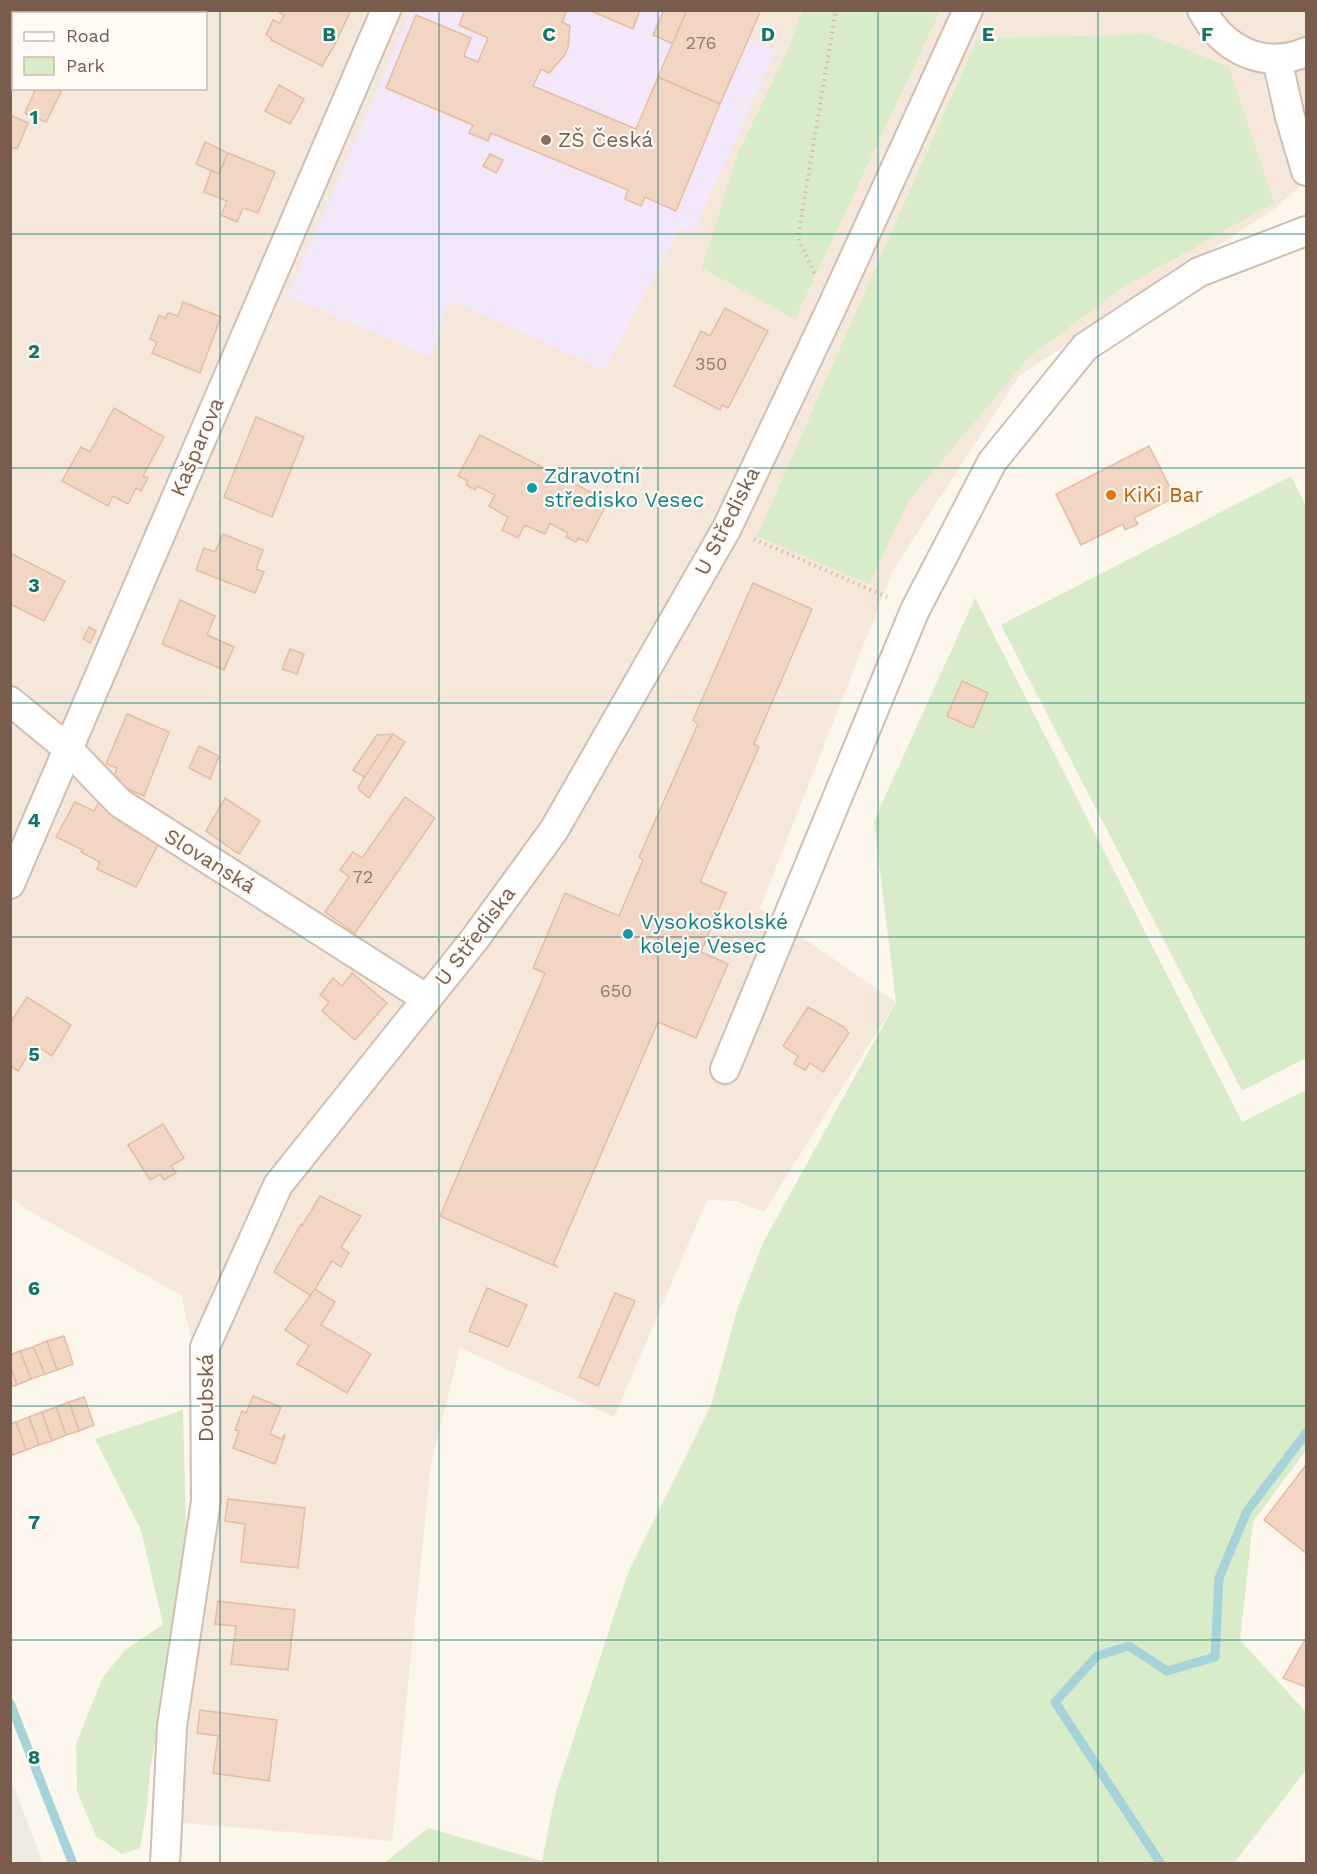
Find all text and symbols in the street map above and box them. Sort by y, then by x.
legend [12,12,207,90]
text: B [322,22,336,46]
text: C [542,22,556,46]
text: D [761,22,775,46]
text: E [982,22,994,46]
text: F [1201,22,1213,46]
text: Road [66,25,110,46]
house number: 276 [686,32,716,53]
text: Park [66,55,105,76]
text: 1 [30,105,38,129]
place label: ZŠ Česká [558,127,653,152]
marker: ZŠ Česká [539,133,553,147]
text: 2 [28,339,40,363]
house number: 350 [695,353,727,374]
street label: Kašparova [165,394,229,500]
street label: U Střediska [689,462,765,579]
place label: Zdravotní středisko Vesec [544,463,704,512]
marker: Zdravotní středisko Vesec [525,481,539,495]
place label: KiKi Bar [1123,482,1203,507]
marker: KiKi Bar [1104,488,1118,502]
text: 3 [28,573,40,597]
text: 4 [28,808,41,832]
street label: Slovanská [160,823,261,898]
house number: 72 [353,866,373,887]
street label: U Střediska [429,881,520,990]
place label: Vysokoškolské koleje Vesec [640,909,788,958]
marker: Vysokoškolské koleje Vesec [621,927,635,941]
house number: 650 [600,980,632,1001]
text: 5 [28,1042,40,1066]
text: 6 [28,1276,40,1300]
street label: Doubská [193,1354,218,1442]
text: 7 [28,1510,40,1534]
text: 8 [28,1745,40,1769]

